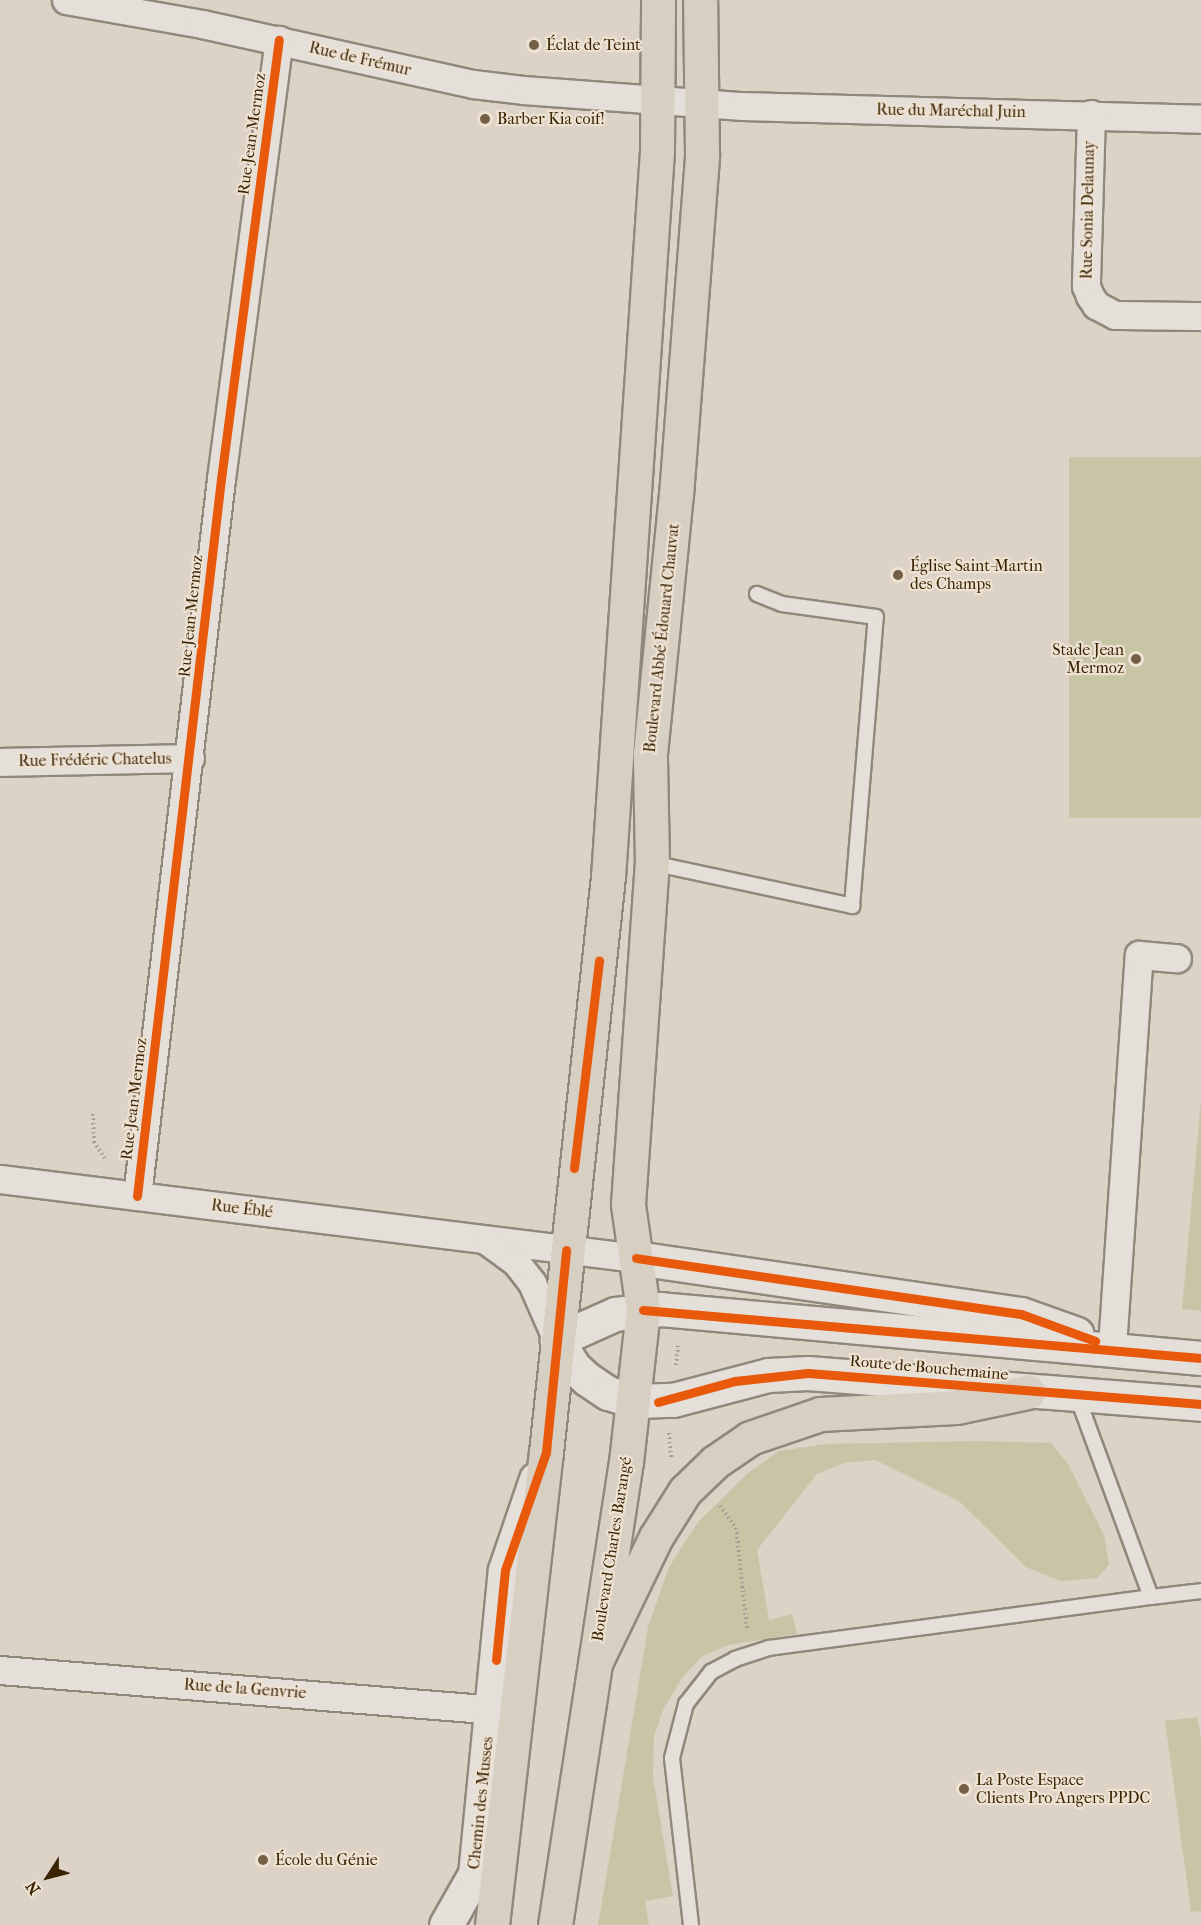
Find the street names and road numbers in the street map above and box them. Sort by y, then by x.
street label: Rue de Frémur [307,38,413,80]
street label: Rue Jean Mermoz [234,72,270,196]
street label: Rue du Maréchal Juin [876,100,1026,122]
street label: Rue Sonia Delaunay [1077,141,1099,279]
street label: Boulevard Abbé Édouard Chauvat [640,522,684,754]
street label: Rue Jean Mermoz [175,554,207,678]
street label: Rue Frédéric Chatelus [18,749,172,771]
street label: Rue Jean Mermoz [117,1037,151,1161]
street label: Rue Éblé [210,1196,274,1222]
street label: Route de Bouchemaine [849,1351,1009,1385]
street label: Boulevard Charles Barangé [588,1455,636,1643]
street label: Rue de la Genvrie [183,1675,307,1703]
street label: Chemin des Musses [464,1736,498,1870]

